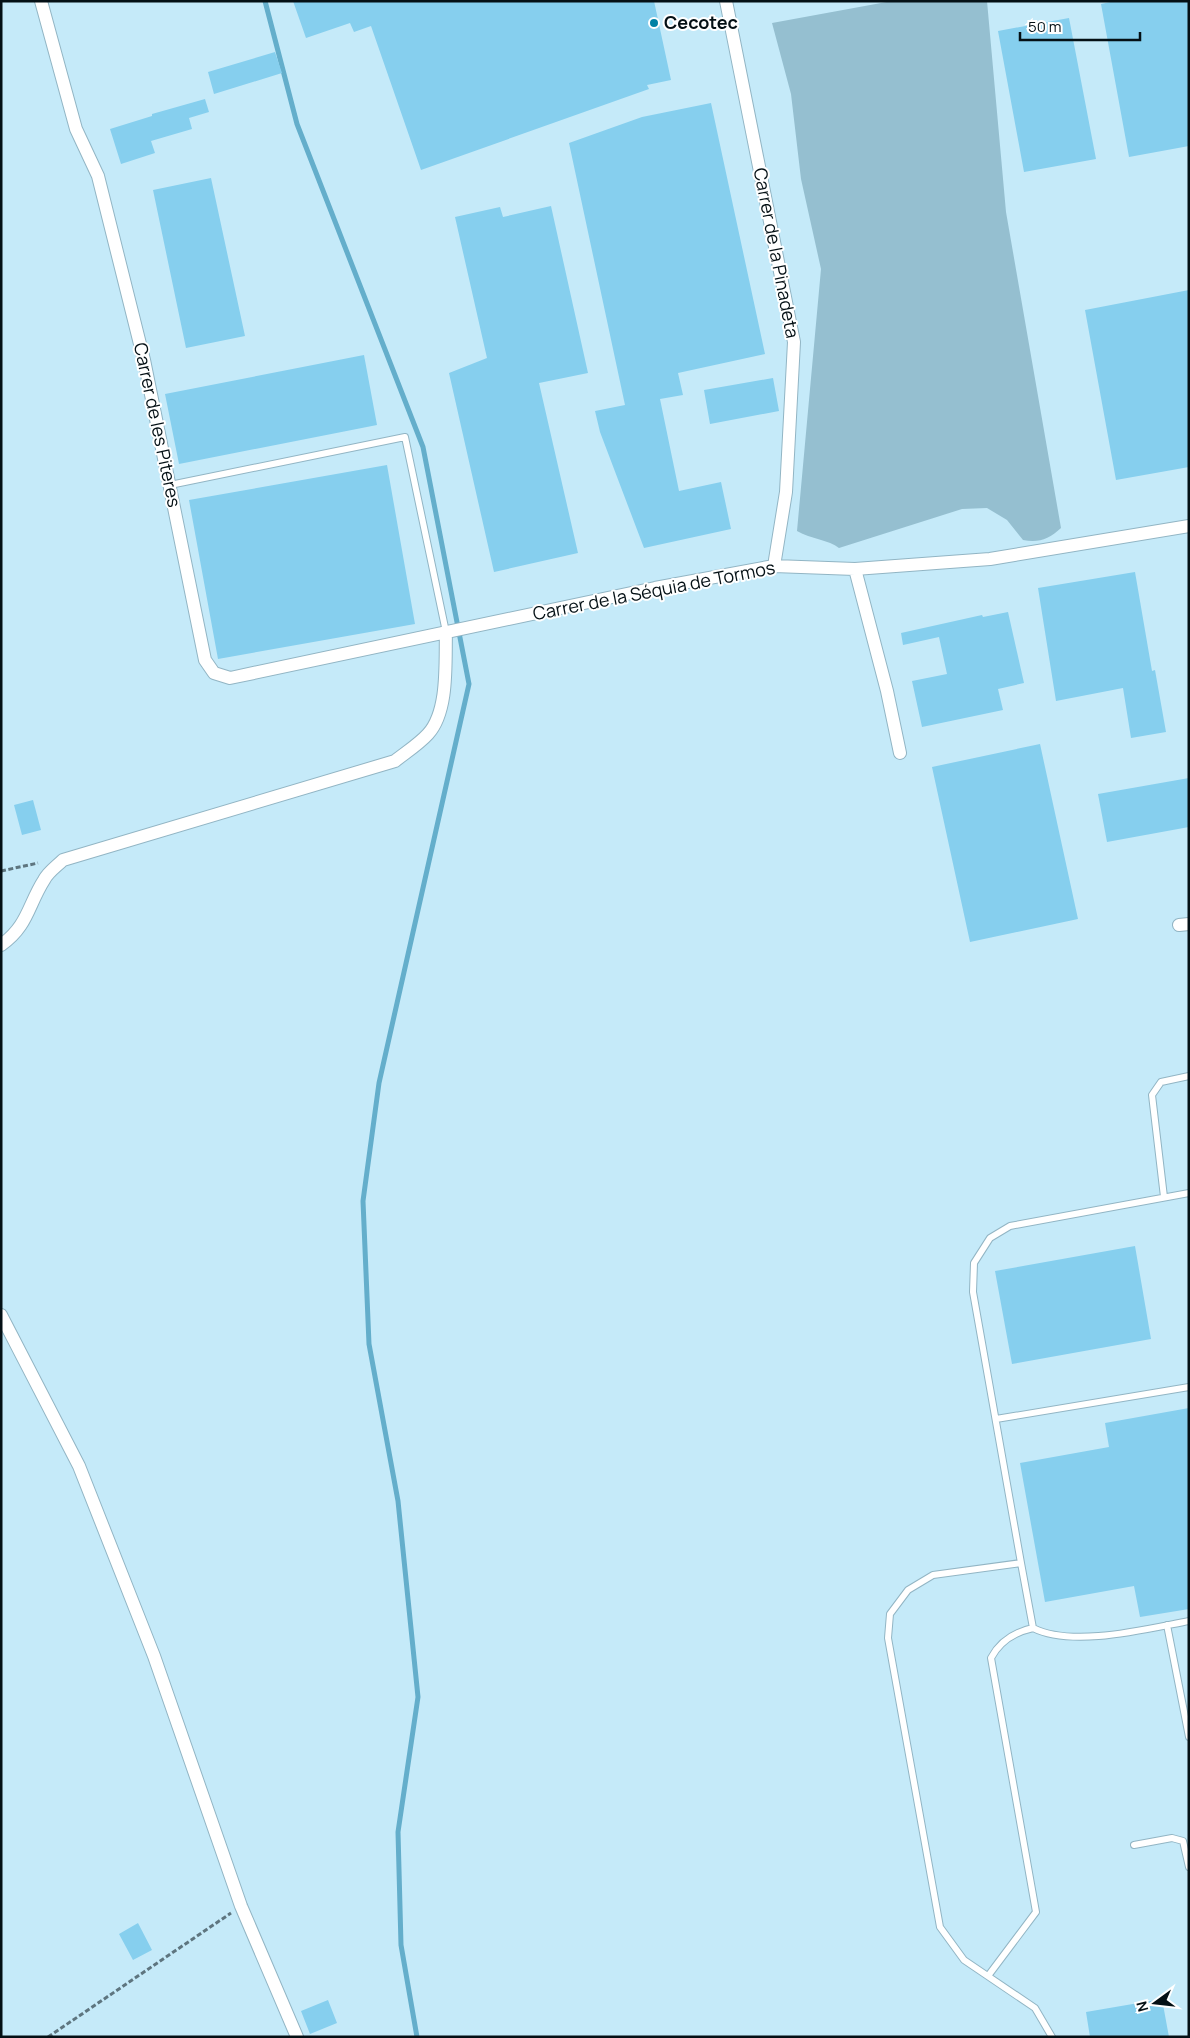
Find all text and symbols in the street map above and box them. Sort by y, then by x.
place label: Cecotec [664,10,738,34]
scale bar [1020,10,1140,42]
text: 50 m [1028,16,1062,37]
marker: Cecotec [648,17,660,29]
street label: Carrer de la Pinadeta [749,166,805,340]
street label: Carrer de les Piteres [129,340,187,509]
street label: Carrer de la Séquia de Tormos [531,555,777,625]
north arrow [1130,1978,1180,2028]
text: N [1131,1999,1152,2014]

